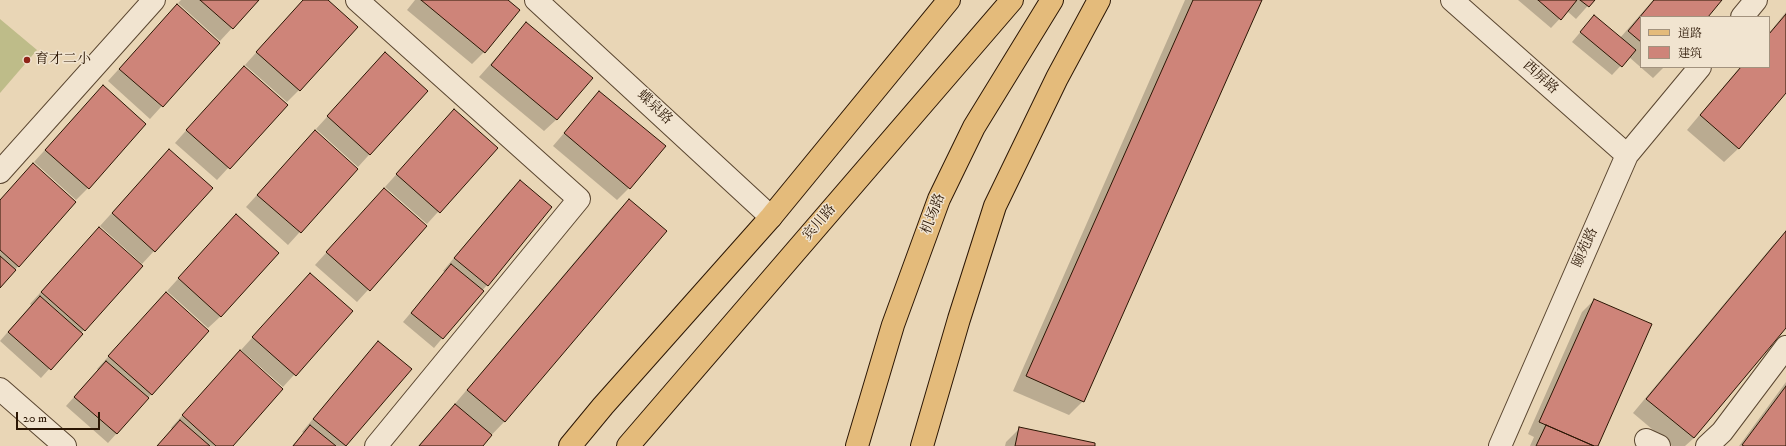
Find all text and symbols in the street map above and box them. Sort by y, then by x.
legend [1640,16,1770,68]
text: 道路 [1678,26,1702,41]
text: 建筑 [1678,46,1702,61]
place label: 育才二小 [35,52,91,68]
marker: 育才二小 [22,55,32,65]
street label: 西屏路 [1519,58,1561,98]
street label: 蝶泉路 [633,88,675,128]
street label: 机场路 [919,191,949,237]
street label: 宾川路 [800,202,840,244]
street label: 颐苑路 [1570,225,1602,271]
scale bar [18,404,102,430]
text: 20 m [23,411,47,426]

